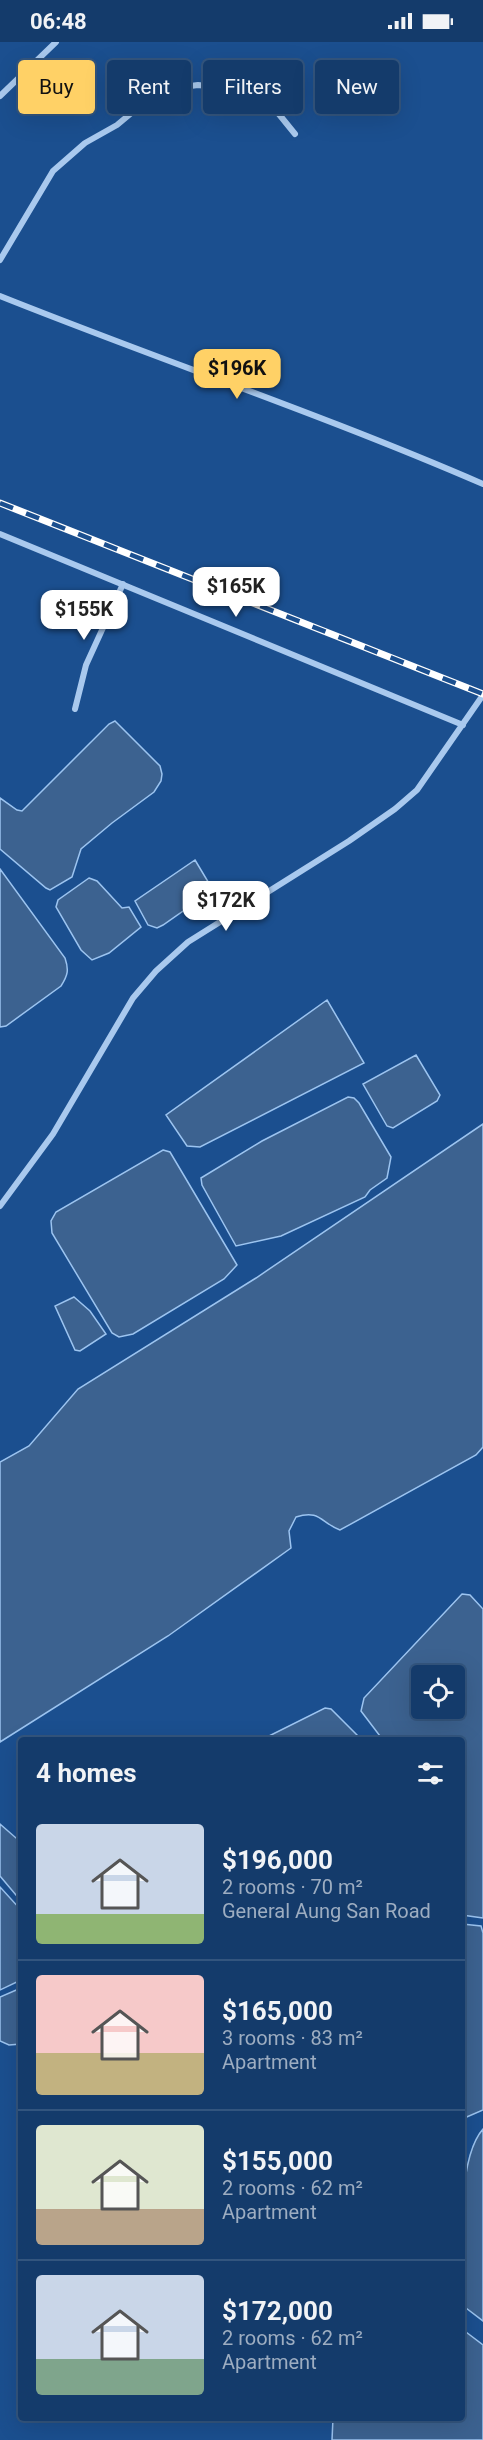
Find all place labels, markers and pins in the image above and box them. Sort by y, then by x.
pin: $196K [195,349,279,400]
pin: $165K [194,567,278,618]
pin: $155K [42,590,126,641]
pin: $172K [184,881,268,932]

